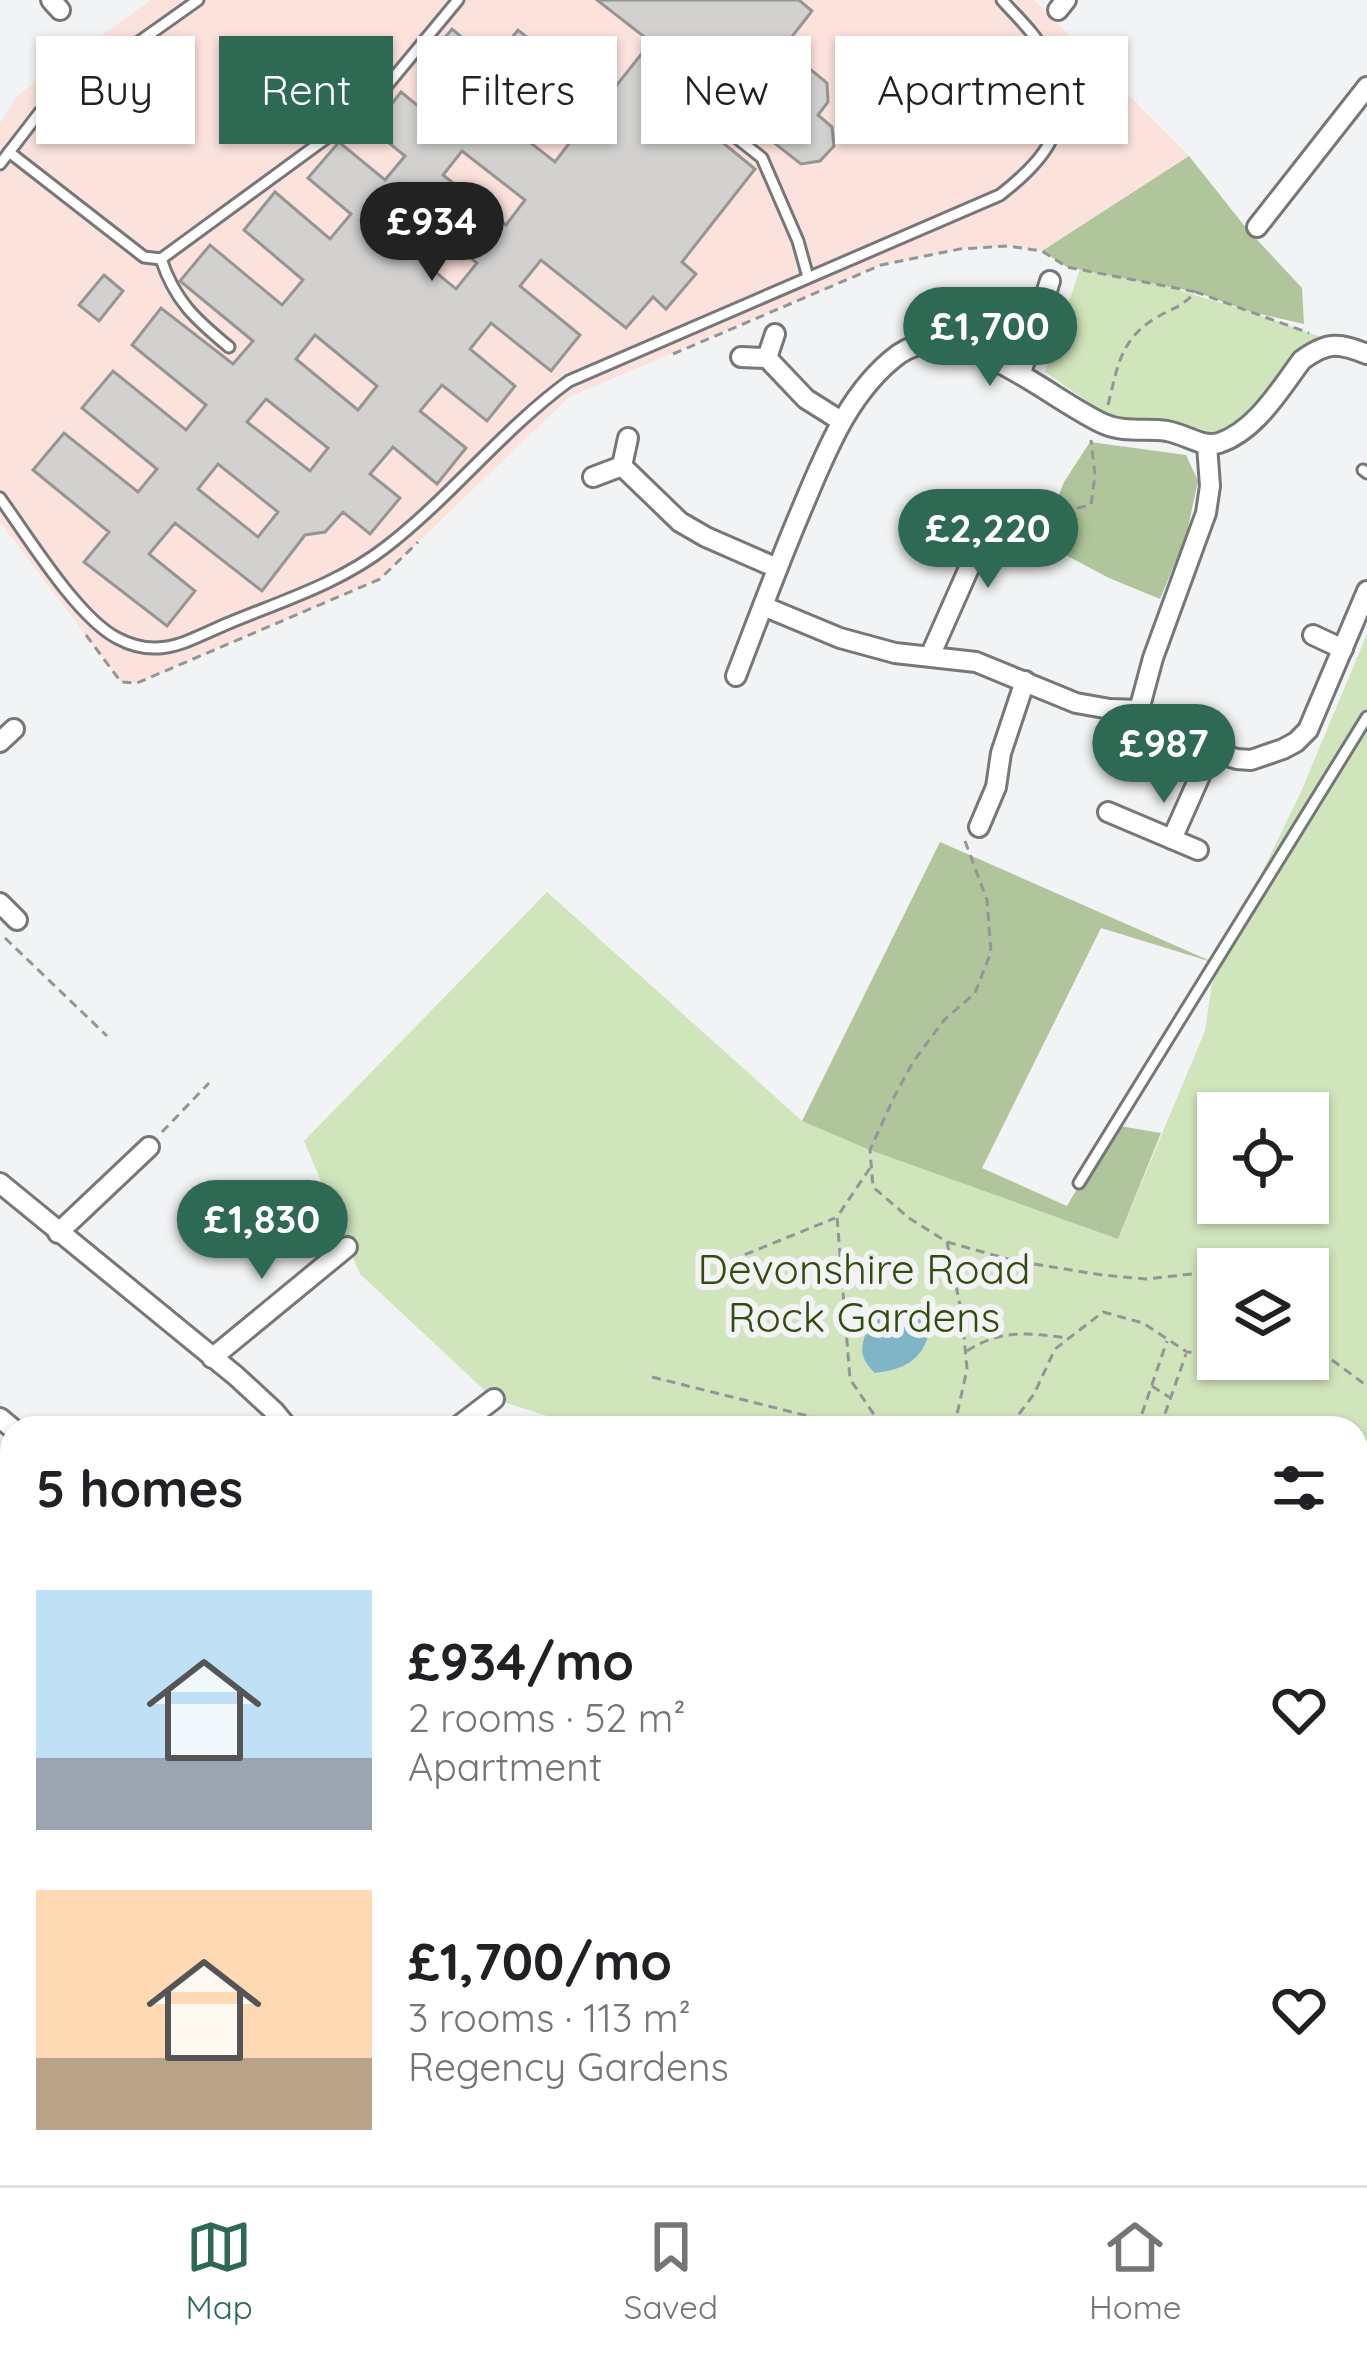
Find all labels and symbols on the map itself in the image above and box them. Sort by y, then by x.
pin: £934 [361,182,503,284]
pin: £1,700 [892,287,1088,389]
pin: £2,220 [890,489,1086,591]
pin: £987 [1093,704,1235,806]
pin: £1,830 [164,1180,360,1282]
park label: Devonshire Road Rock Gardens [698,1242,1030,1343]

